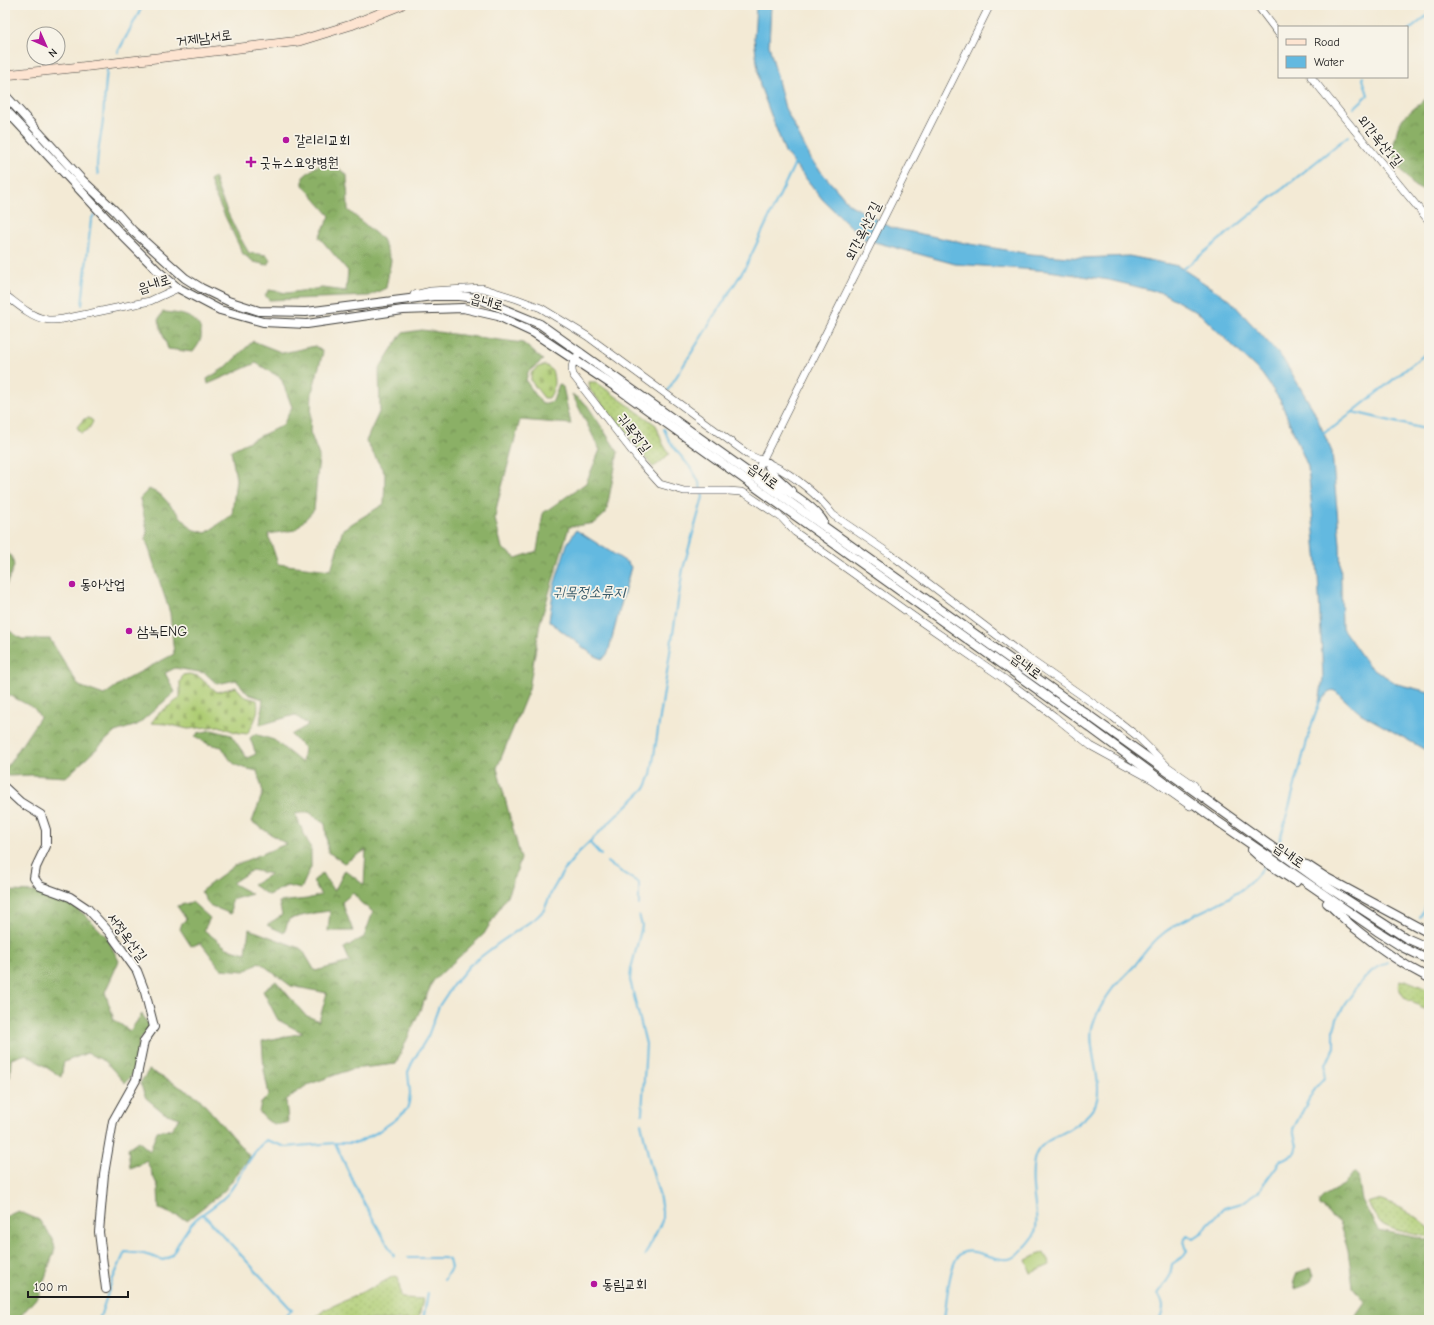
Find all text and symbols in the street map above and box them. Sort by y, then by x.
north arrow [26,26,66,66]
street label: 거제남서로 [175,26,233,50]
legend [1278,26,1408,78]
text: Road [1314,35,1340,49]
text: N [46,46,60,60]
text: Water [1314,55,1344,69]
street label: 외간옥산1길 [1354,112,1407,171]
place label: 갈리리교회 [294,132,350,149]
marker: 갈리리교회 [281,135,291,145]
place label: 굿뉴스요양병원 [260,154,339,171]
marker: 굿뉴스요양병원 [245,156,257,168]
street label: 외간옥산2길 [841,198,885,263]
street label: 읍내로 [135,271,173,297]
street label: 읍내로 [468,289,506,315]
street label: 귀목정길 [614,410,655,457]
street label: 읍내로 [744,459,782,493]
place label: 동아산업 [80,576,125,593]
marker: 동아산업 [67,579,77,589]
water label: 귀목정소류지 [553,583,627,601]
place label: 삼녹ENG [137,623,187,640]
marker: 삼녹ENG [124,626,134,636]
street label: 읍내로 [1007,649,1045,683]
street label: 읍내로 [1270,838,1308,872]
street label: 서정옥산길 [103,909,151,965]
scale bar [28,1273,128,1299]
place label: 동림교회 [602,1276,647,1293]
marker: 동림교회 [589,1279,599,1289]
text: 100 m [34,1280,67,1294]

